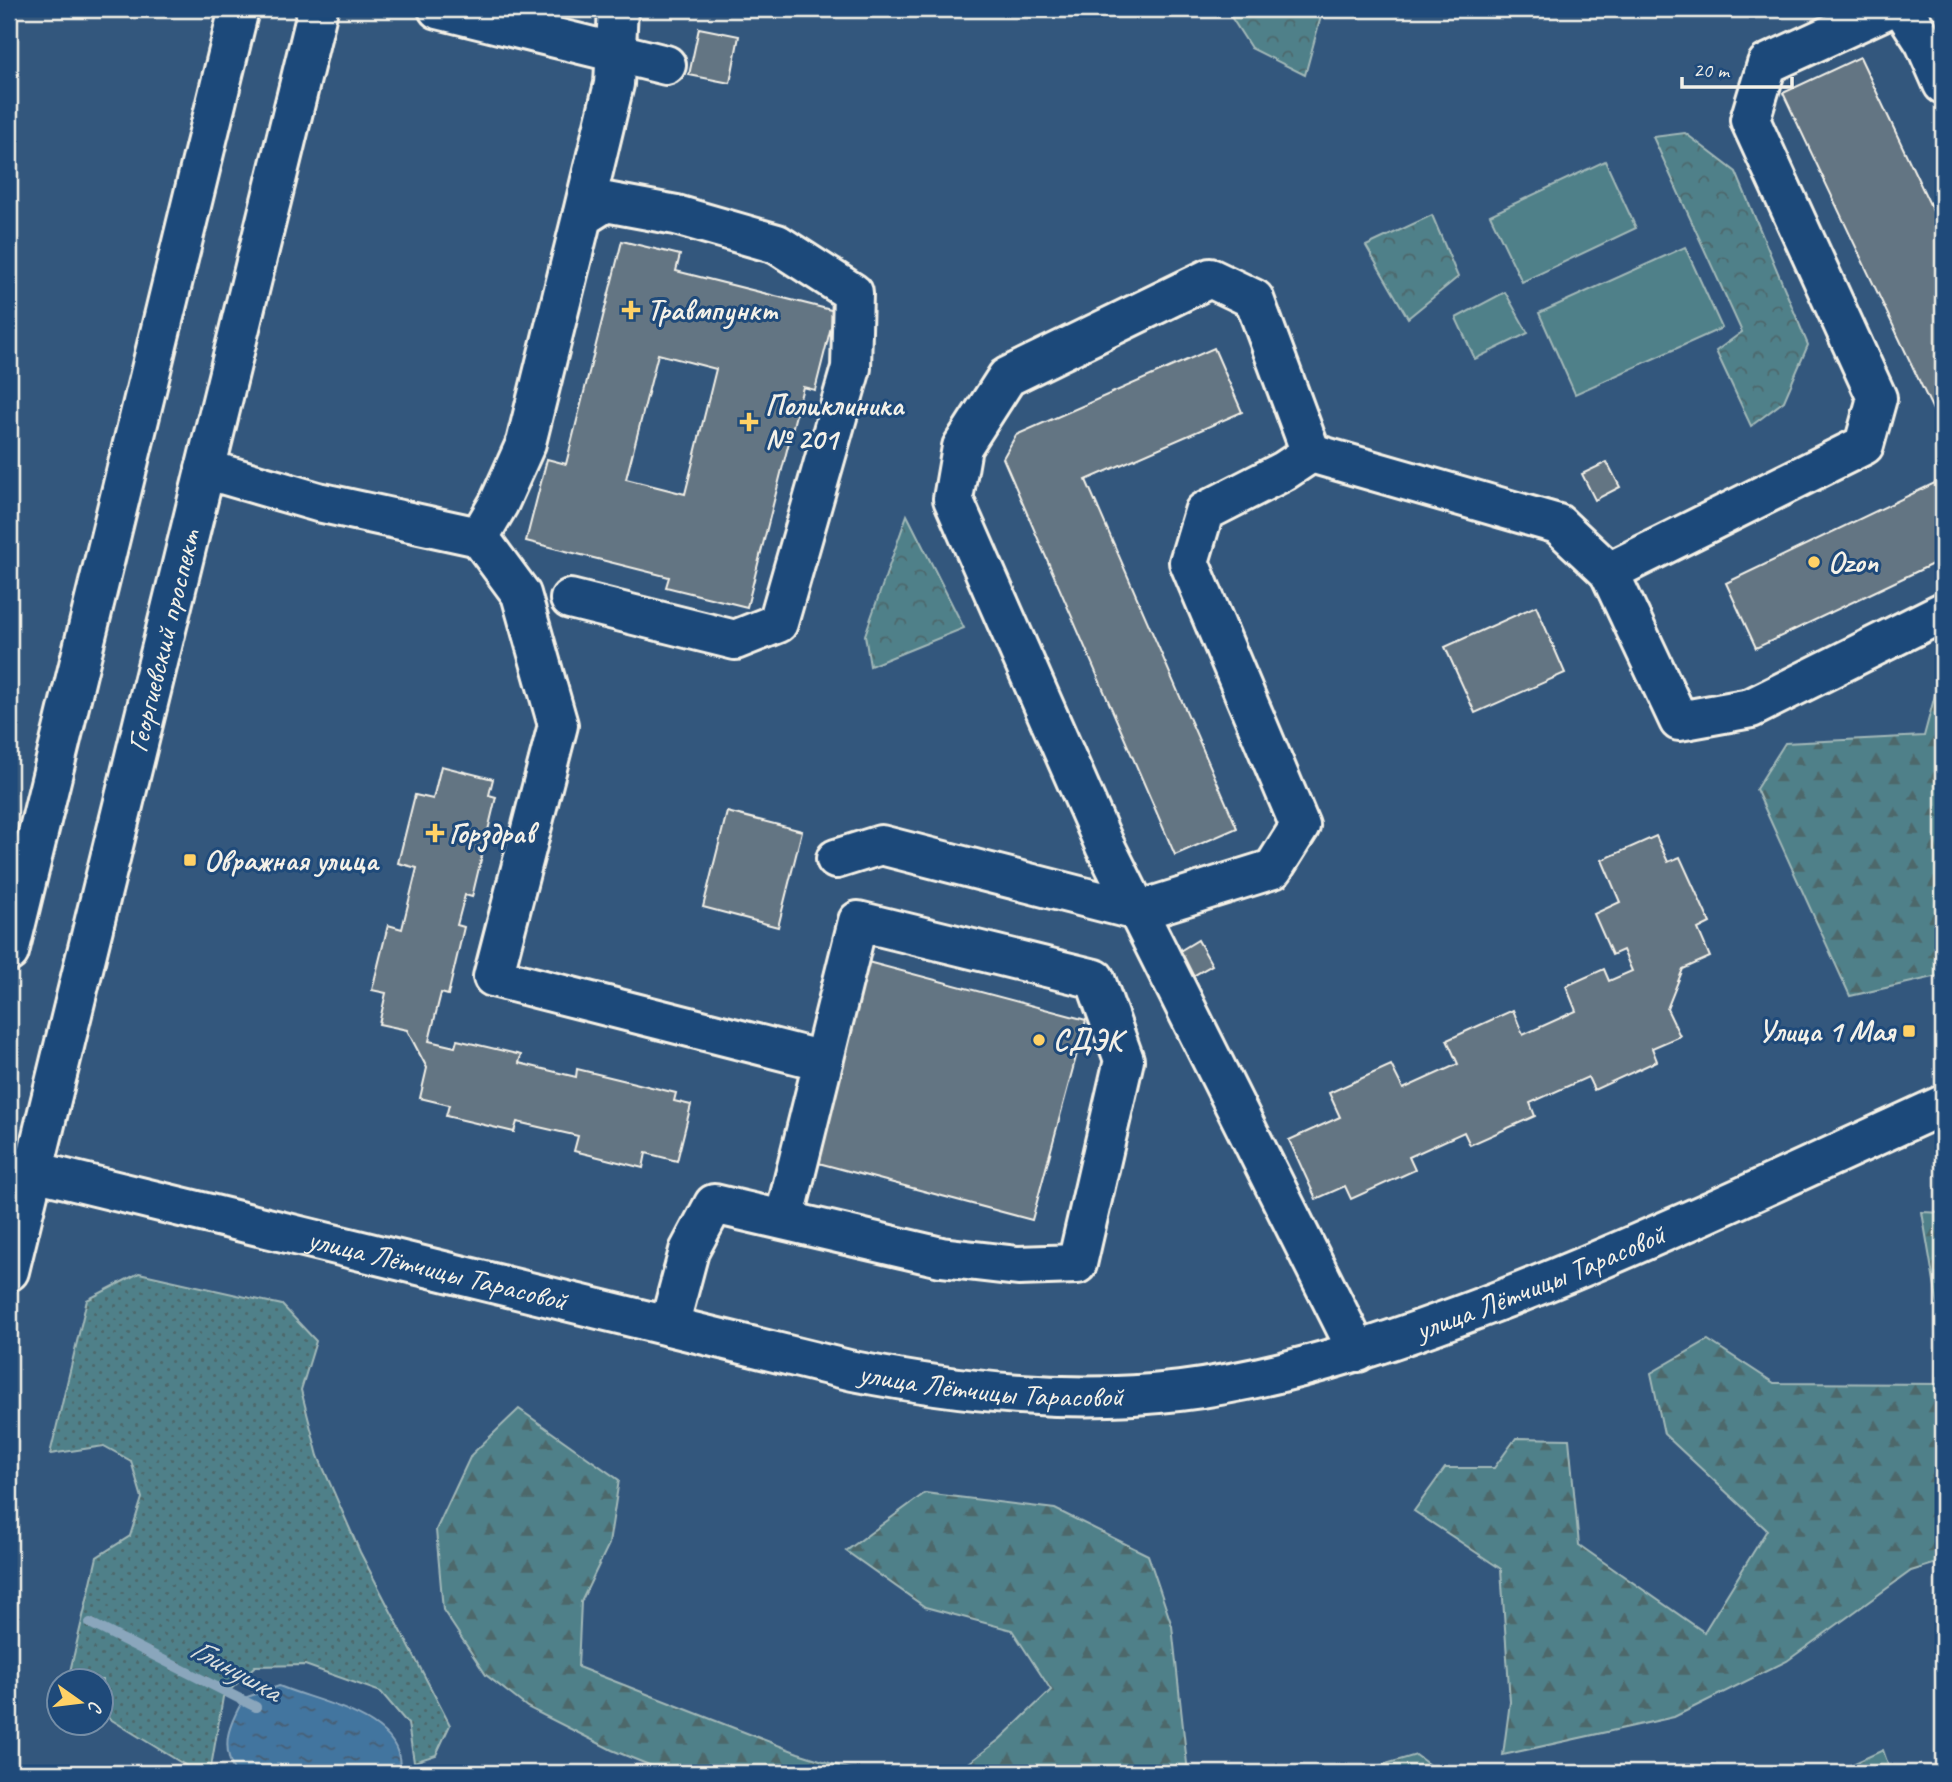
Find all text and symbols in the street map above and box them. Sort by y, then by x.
scale bar [1682,46,1793,90]
text: 20 m [1693,57,1731,83]
place label: Травмпункт [647,291,779,330]
marker: Травмпункт [621,300,641,320]
place label: Поликлиника № 201 [765,386,905,458]
marker: Поликлиника № 201 [739,412,759,432]
street label: Георгиевский проспект [118,524,209,756]
place label: Ozon [1828,543,1879,581]
marker: Ozon [1806,554,1822,570]
place label: Горздрав [449,814,540,853]
marker: Горздрав [427,825,443,841]
place label: Овражная улица [204,841,380,879]
marker: Овражная улица [182,852,198,868]
place label: Улица 1 Мая [1758,1012,1897,1050]
place label: СДЭК [1053,1021,1128,1059]
marker: Улица 1 Мая [1901,1023,1917,1039]
marker: СДЭК [1031,1032,1047,1048]
street label: улица Лётчицы Тарасовой [1408,1214,1672,1350]
street label: улица Лётчицы Тарасовой [302,1219,572,1320]
street label: улица Лётчицы Тарасовой [854,1353,1125,1415]
water label: Глинушка [183,1628,292,1713]
north arrow [46,1666,116,1736]
text: С [82,1698,108,1716]

